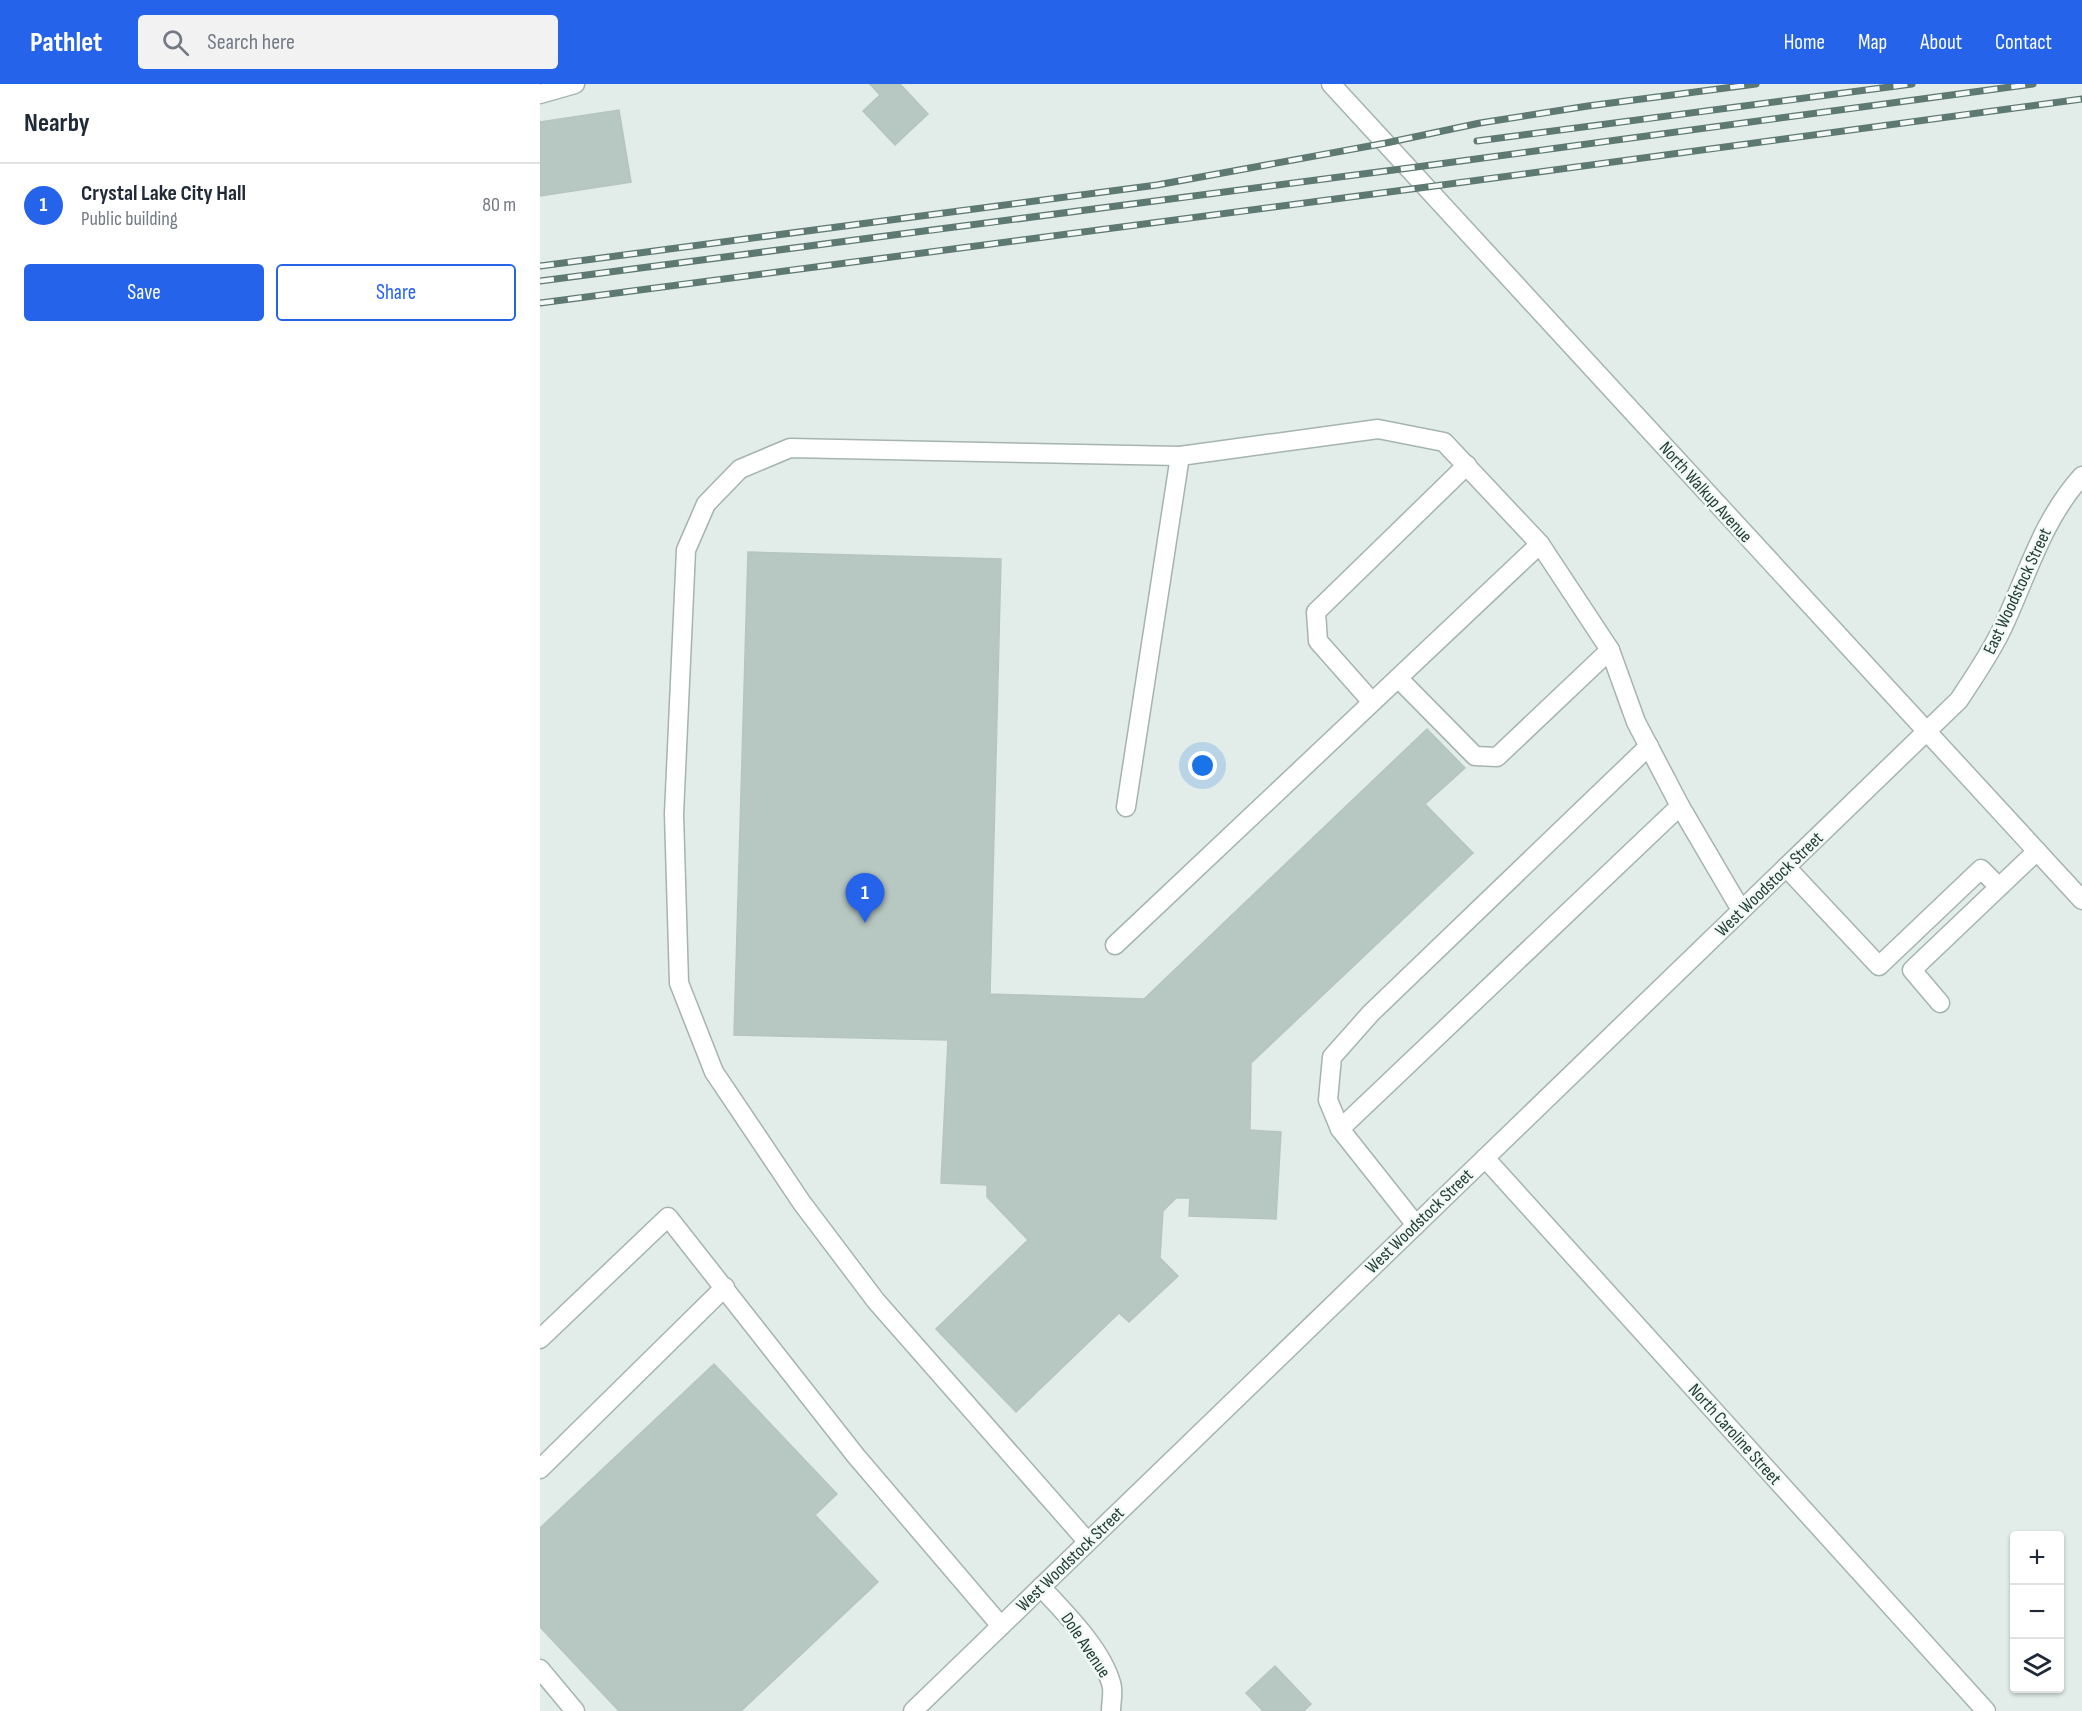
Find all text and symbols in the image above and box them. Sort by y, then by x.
search box [138,15,558,69]
text: Pathlet [30,26,102,59]
icon: search [159,26,192,59]
text: Search here [207,29,295,56]
text: Home [1784,30,1825,55]
text: Map [1858,30,1887,55]
text: About [1920,30,1962,55]
text: Contact [1995,30,2052,55]
text: Nearby [24,108,90,139]
text: Crystal Lake City Hall [81,180,246,207]
text: 1 [40,193,47,217]
text: 80 m [482,193,516,217]
text: Public building [81,207,178,231]
button: Save [24,264,264,321]
button: Share [276,264,516,321]
street label: North Walkup Avenue [1655,438,1756,547]
street label: East Woodstock Street [1979,524,2056,658]
your location [1188,751,1217,780]
street label: West Woodstock Street [1711,827,1828,941]
pin: 1 [846,874,884,923]
street label: West Woodstock Street [1361,1164,1478,1278]
street label: North Caroline Street [1684,1380,1786,1490]
street label: West Woodstock Street [1012,1502,1129,1616]
map controls [2010,1531,2064,1693]
button: + [2010,1531,2064,1585]
button: − [2010,1585,2064,1639]
street label: Dole Avenue [1056,1609,1115,1682]
button: layers [2010,1639,2064,1693]

